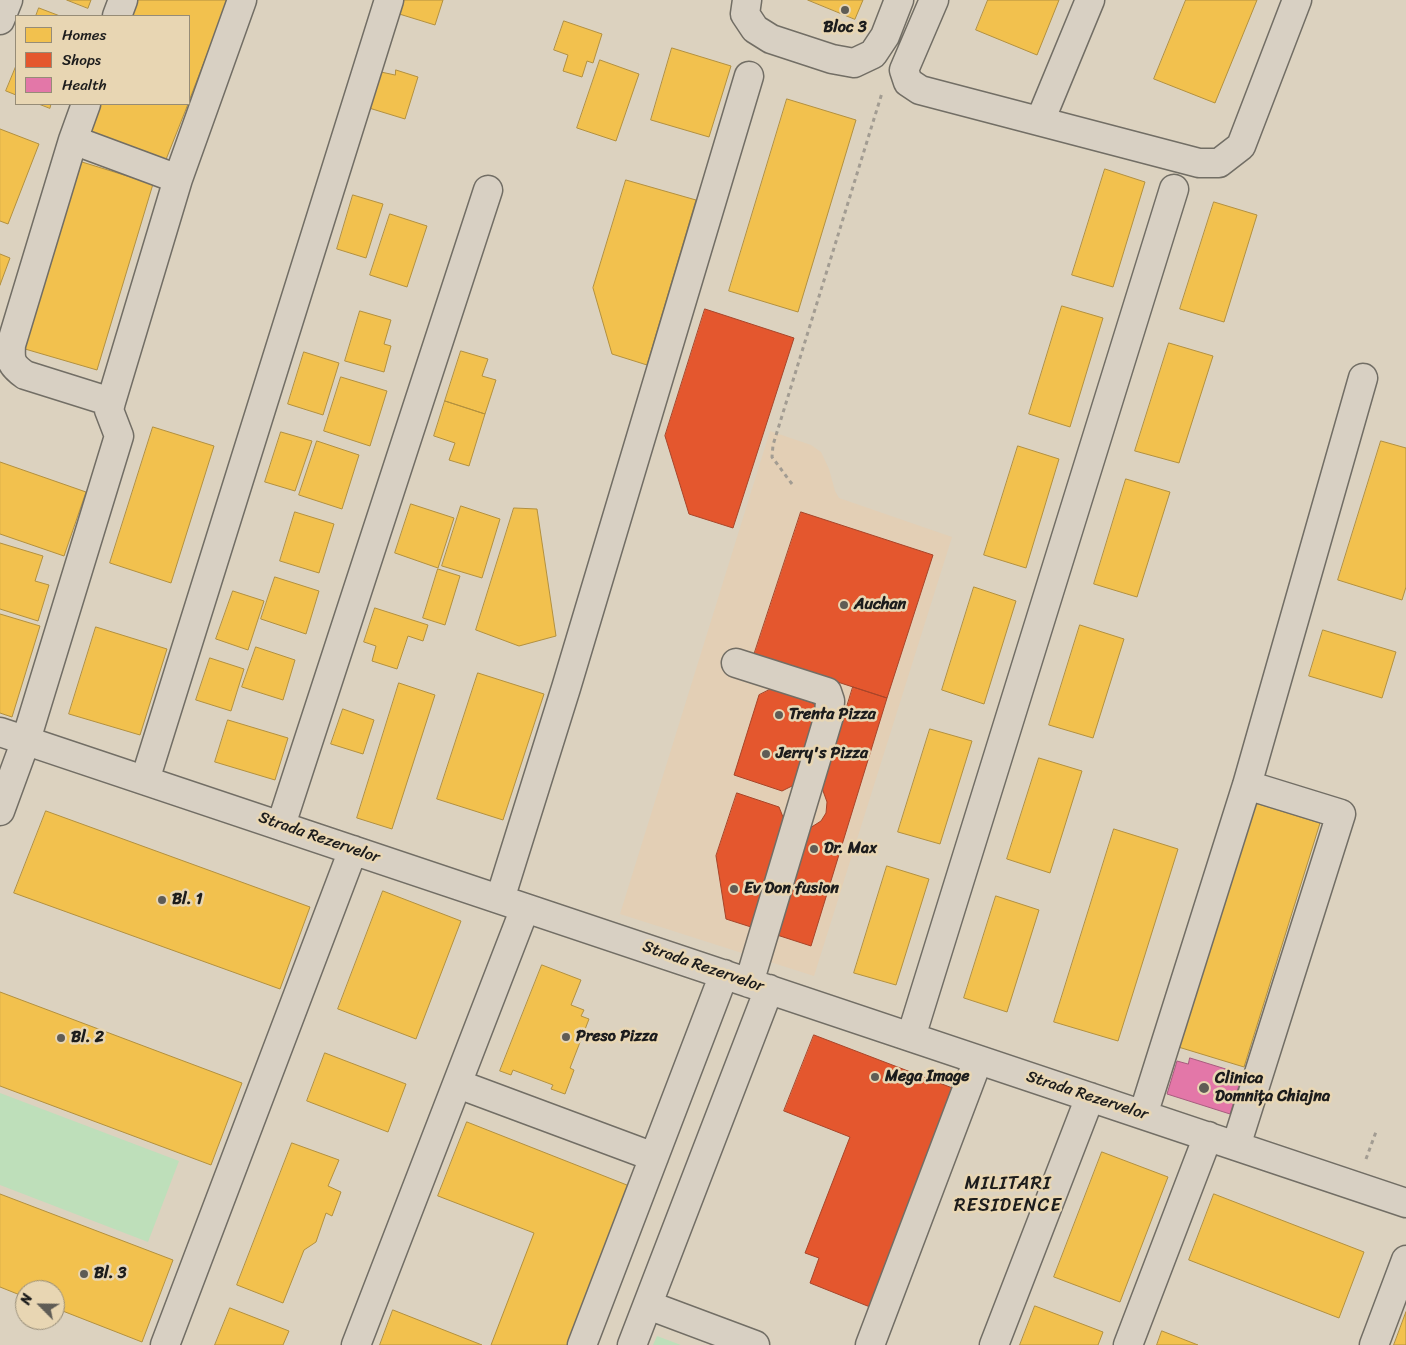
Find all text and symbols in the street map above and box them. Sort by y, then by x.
marker: Bloc 3 [839,4,851,16]
legend [15,15,190,105]
place label: Bloc 3 [823,18,867,38]
text: Homes [62,22,106,48]
text: Shops [62,47,101,73]
text: Health [62,72,107,98]
place label: Auchan [854,595,906,615]
marker: Auchan [838,599,850,611]
place label: Trenta Pizza [789,705,876,725]
marker: Trenta Pizza [773,709,785,721]
place label: Jerry's Pizza [776,744,868,764]
marker: Jerry's Pizza [760,748,772,760]
street label: Strada Rezervelor [256,808,382,868]
place label: Dr. Max [824,839,877,859]
marker: Dr. Max [808,843,820,855]
place label: Ev Don fusion [744,879,839,899]
marker: Ev Don fusion [728,883,740,895]
place label: Bl. 1 [172,890,203,910]
marker: Bl. 1 [156,894,168,906]
street label: Strada Rezervelor [640,937,766,997]
place label: Preso Pizza [576,1027,658,1047]
place label: Bl. 2 [71,1028,104,1048]
marker: Preso Pizza [560,1031,572,1043]
marker: Bl. 2 [55,1032,67,1044]
place label: Mega Image [885,1067,970,1087]
street label: Strada Rezervelor [1024,1067,1150,1125]
place label: Clinica Domnița Chiajna [1215,1069,1330,1107]
marker: Mega Image [869,1071,881,1083]
marker: Clinica Domnița Chiajna [1197,1081,1211,1095]
district label: MILITARI RESIDENCE [954,1173,1062,1217]
place label: Bl. 3 [94,1264,126,1284]
marker: Bl. 3 [78,1268,90,1280]
north arrow [15,1280,65,1330]
text: N [13,1290,40,1309]

